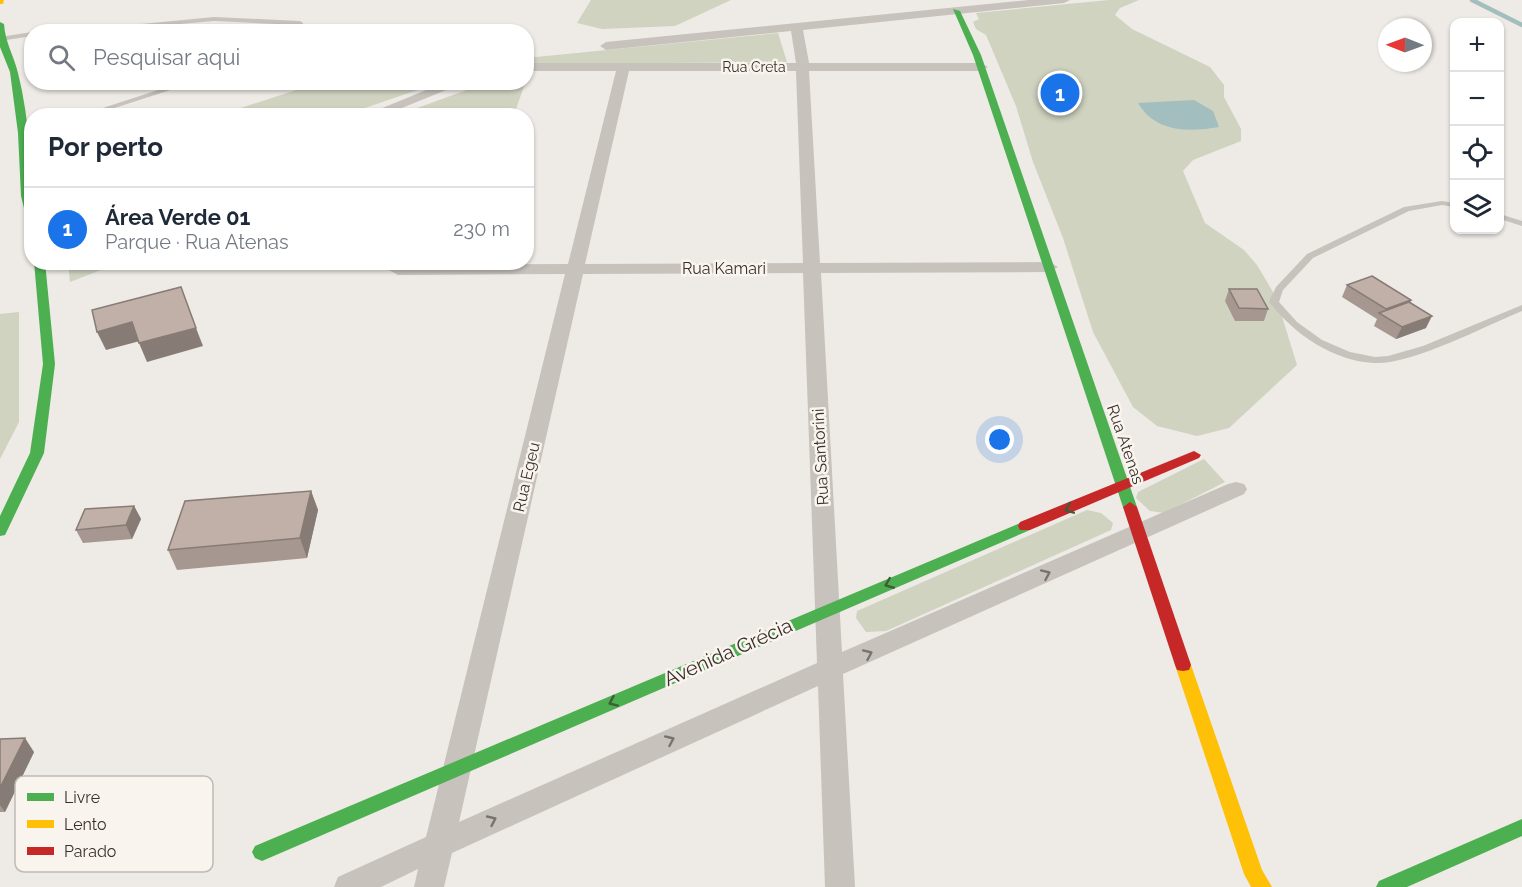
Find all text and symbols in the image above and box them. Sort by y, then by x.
north arrow [1378,18,1432,72]
map controls [1450,18,1504,234]
button: + [1450,18,1504,72]
search box [24,24,534,90]
icon: search [45,41,78,74]
text: Pesquisar aqui [93,44,240,70]
street label: Rua Creta [722,59,786,75]
pin: 1 [1040,70,1080,116]
button: − [1450,72,1504,126]
button: locate [1450,126,1504,180]
text: Por perto [48,132,163,162]
button: layers [1450,180,1504,234]
text: Área Verde 01 [105,204,250,230]
text: 1 [63,217,72,241]
text: 230 m [453,217,510,241]
text: Parque · Rua Atenas [105,230,289,254]
street label: Rua Kamari [682,259,766,278]
street label: Rua Atenas [1103,402,1148,487]
street label: Rua Santorini [808,408,833,506]
your location [985,425,1014,454]
street label: Rua Egeu [509,440,544,514]
one-way arrow [1064,502,1075,514]
one-way arrow [1039,570,1050,582]
one-way arrow [884,577,895,589]
street label: Avenida Grécia [660,613,796,691]
one-way arrow [861,649,872,661]
one-way arrow [609,695,620,707]
one-way arrow [663,735,674,747]
legend [15,776,213,872]
text: Livre [64,788,100,807]
text: Lento [64,815,107,834]
one-way arrow [485,816,496,828]
text: Parado [64,842,116,861]

